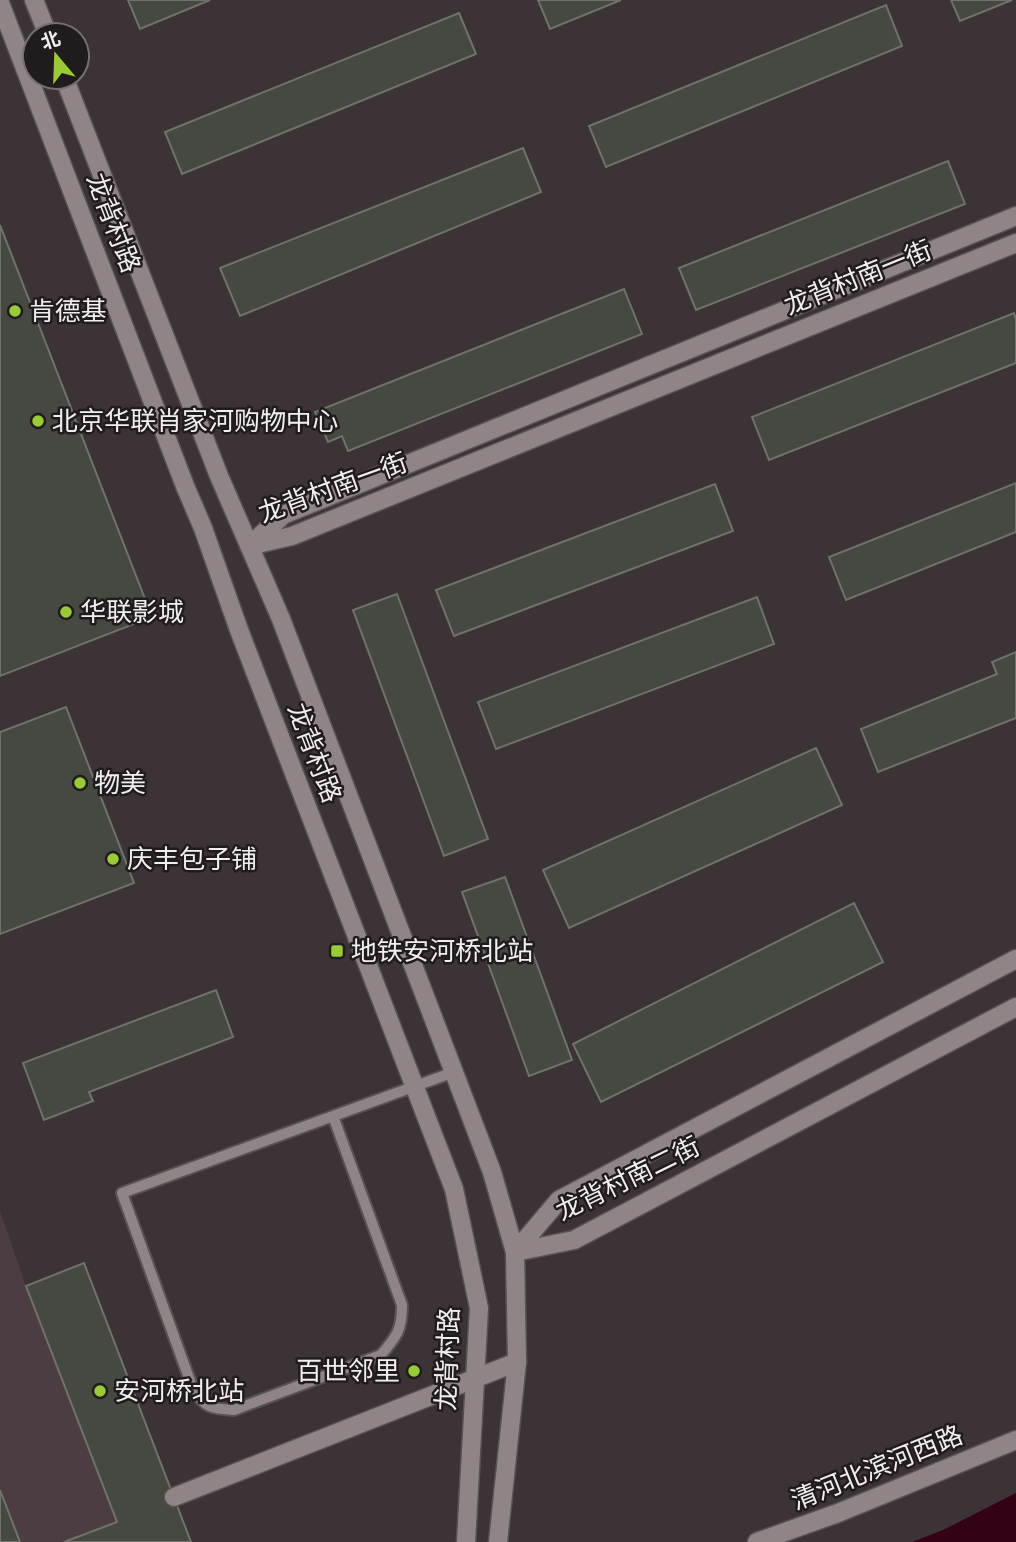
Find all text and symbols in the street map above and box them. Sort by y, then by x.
north arrow [21,21,91,91]
text: 北 [38,27,63,54]
street label: 龙背村路 [80,169,146,277]
street label: 龙背村南一街 [780,234,936,322]
place label: 肯德基 [29,296,107,327]
marker: 肯德基 [7,303,23,319]
place label: 北京华联肖家河购物中心 [52,406,338,437]
marker: 北京华联肖家河购物中心 [30,413,46,429]
street label: 龙背村南一街 [254,447,412,529]
place label: 华联影城 [80,597,184,628]
marker: 华联影城 [58,604,74,620]
street label: 龙背村路 [281,699,347,807]
place label: 物美 [94,768,146,799]
marker: 物美 [72,775,88,791]
place label: 庆丰包子铺 [127,844,257,875]
marker: 庆丰包子铺 [105,851,121,867]
place label: 地铁安河桥北站 [351,936,533,967]
marker: 地铁安河桥北站 [329,943,345,959]
street label: 龙背村南二街 [551,1131,705,1227]
street label: 龙背村路 [431,1306,465,1412]
place label: 百世邻里 [296,1356,400,1387]
marker: 百世邻里 [406,1363,422,1379]
place label: 安河桥北站 [114,1376,244,1407]
marker: 安河桥北站 [92,1383,108,1399]
street label: 清河北滨河西路 [787,1420,967,1516]

